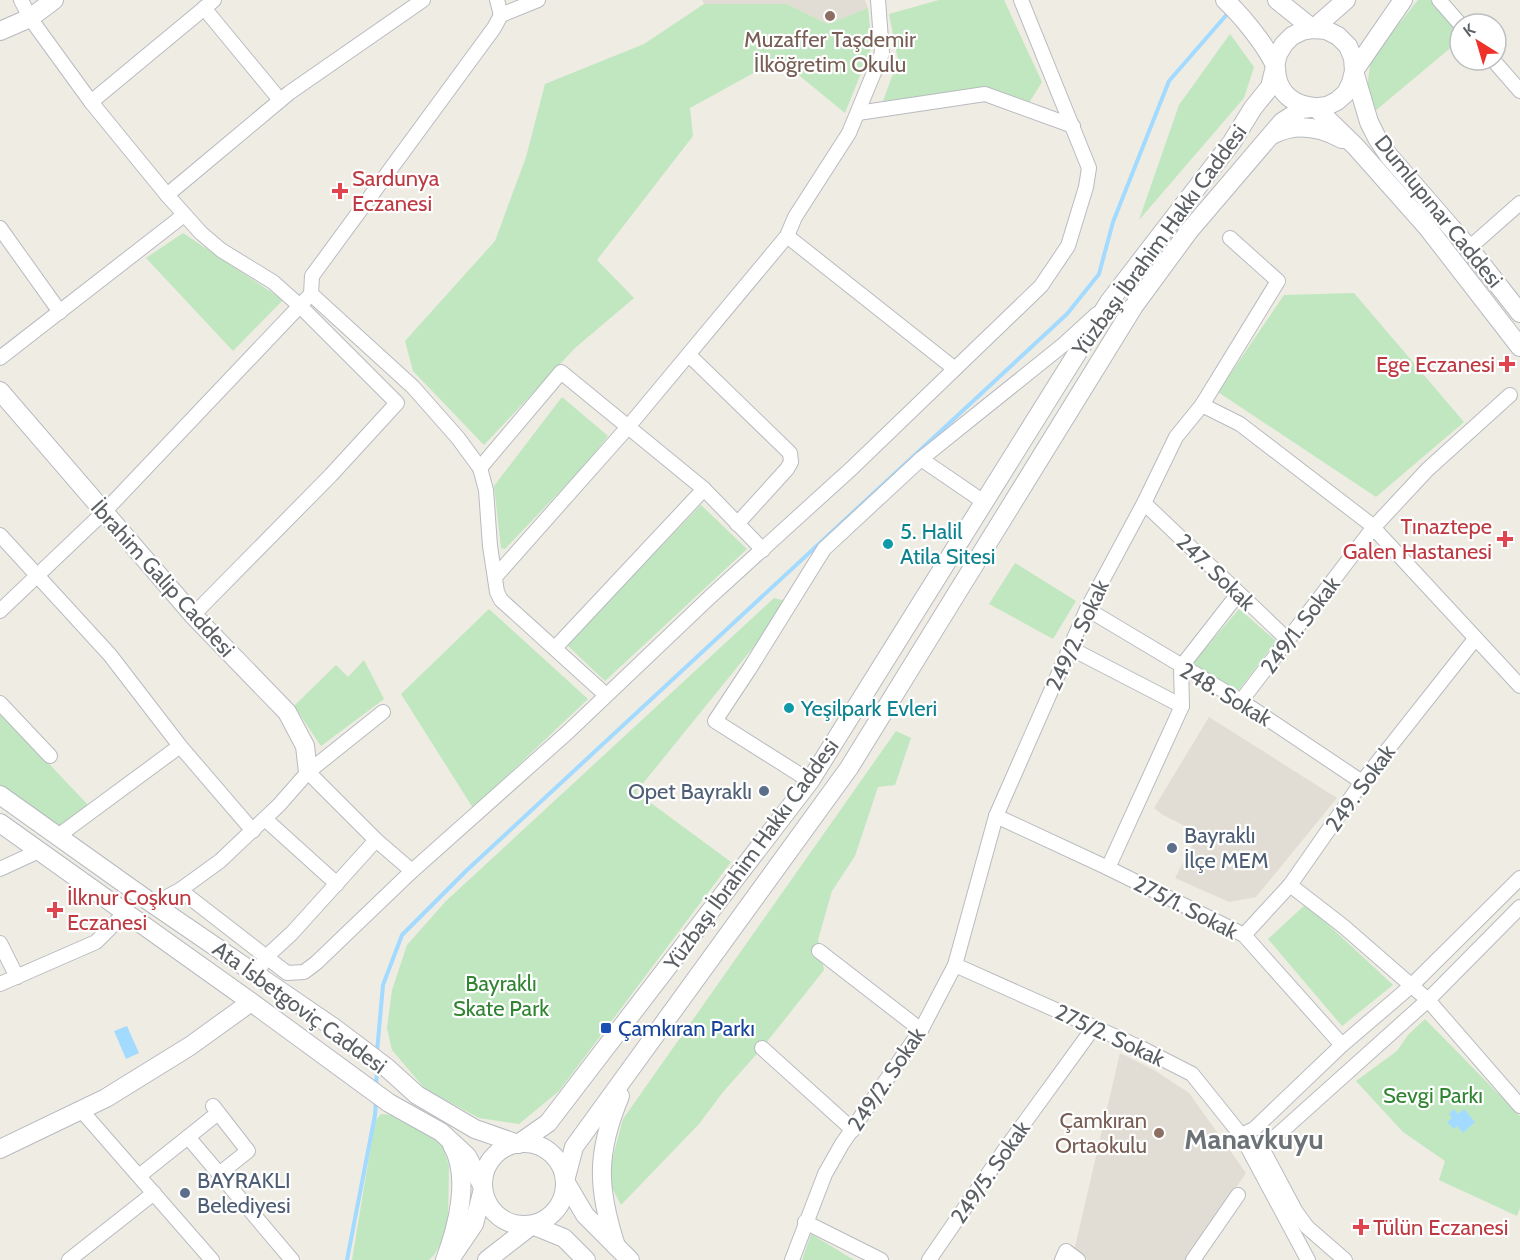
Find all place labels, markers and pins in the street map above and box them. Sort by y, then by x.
marker: Muzaffer Taşdemir İlköğretim Okulu [823,9,837,23]
place label: Muzaffer Taşdemir İlköğretim Okulu [744,26,916,78]
place label: Sardunya Eczanesi [352,165,440,217]
marker: Sardunya Eczanesi [333,184,347,198]
place label: Ege Eczanesi [1376,351,1495,378]
marker: Ege Eczanesi [1500,357,1514,371]
place label: Tınaztepe Galen Hastanesi [1343,513,1492,565]
place label: 5. Halil Atila Sitesi [900,518,995,570]
marker: Tınaztepe Galen Hastanesi [1496,530,1514,548]
marker: 5. Halil Atila Sitesi [881,537,895,551]
place label: Yeşilpark Evleri [800,695,937,722]
marker: Yeşilpark Evleri [782,701,796,715]
place label: Opet Bayraklı [628,778,752,805]
marker: Opet Bayraklı [757,784,771,798]
place label: Bayraklı İlçe MEM [1184,822,1269,874]
marker: Bayraklı İlçe MEM [1165,841,1179,855]
place label: İlknur Coşkun Eczanesi [67,884,192,936]
marker: İlknur Coşkun Eczanesi [48,903,62,917]
place label: Çamkıran Parkı [618,1015,755,1042]
marker: Çamkıran Parkı [599,1021,613,1035]
place label: Çamkıran Ortaokulu [1055,1107,1147,1159]
marker: Çamkıran Ortaokulu [1152,1126,1166,1140]
place label: BAYRAKLI Belediyesi [197,1167,291,1219]
marker: BAYRAKLI Belediyesi [178,1186,192,1200]
place label: Tülün Eczanesi [1373,1214,1508,1241]
marker: Tülün Eczanesi [1354,1220,1368,1234]

